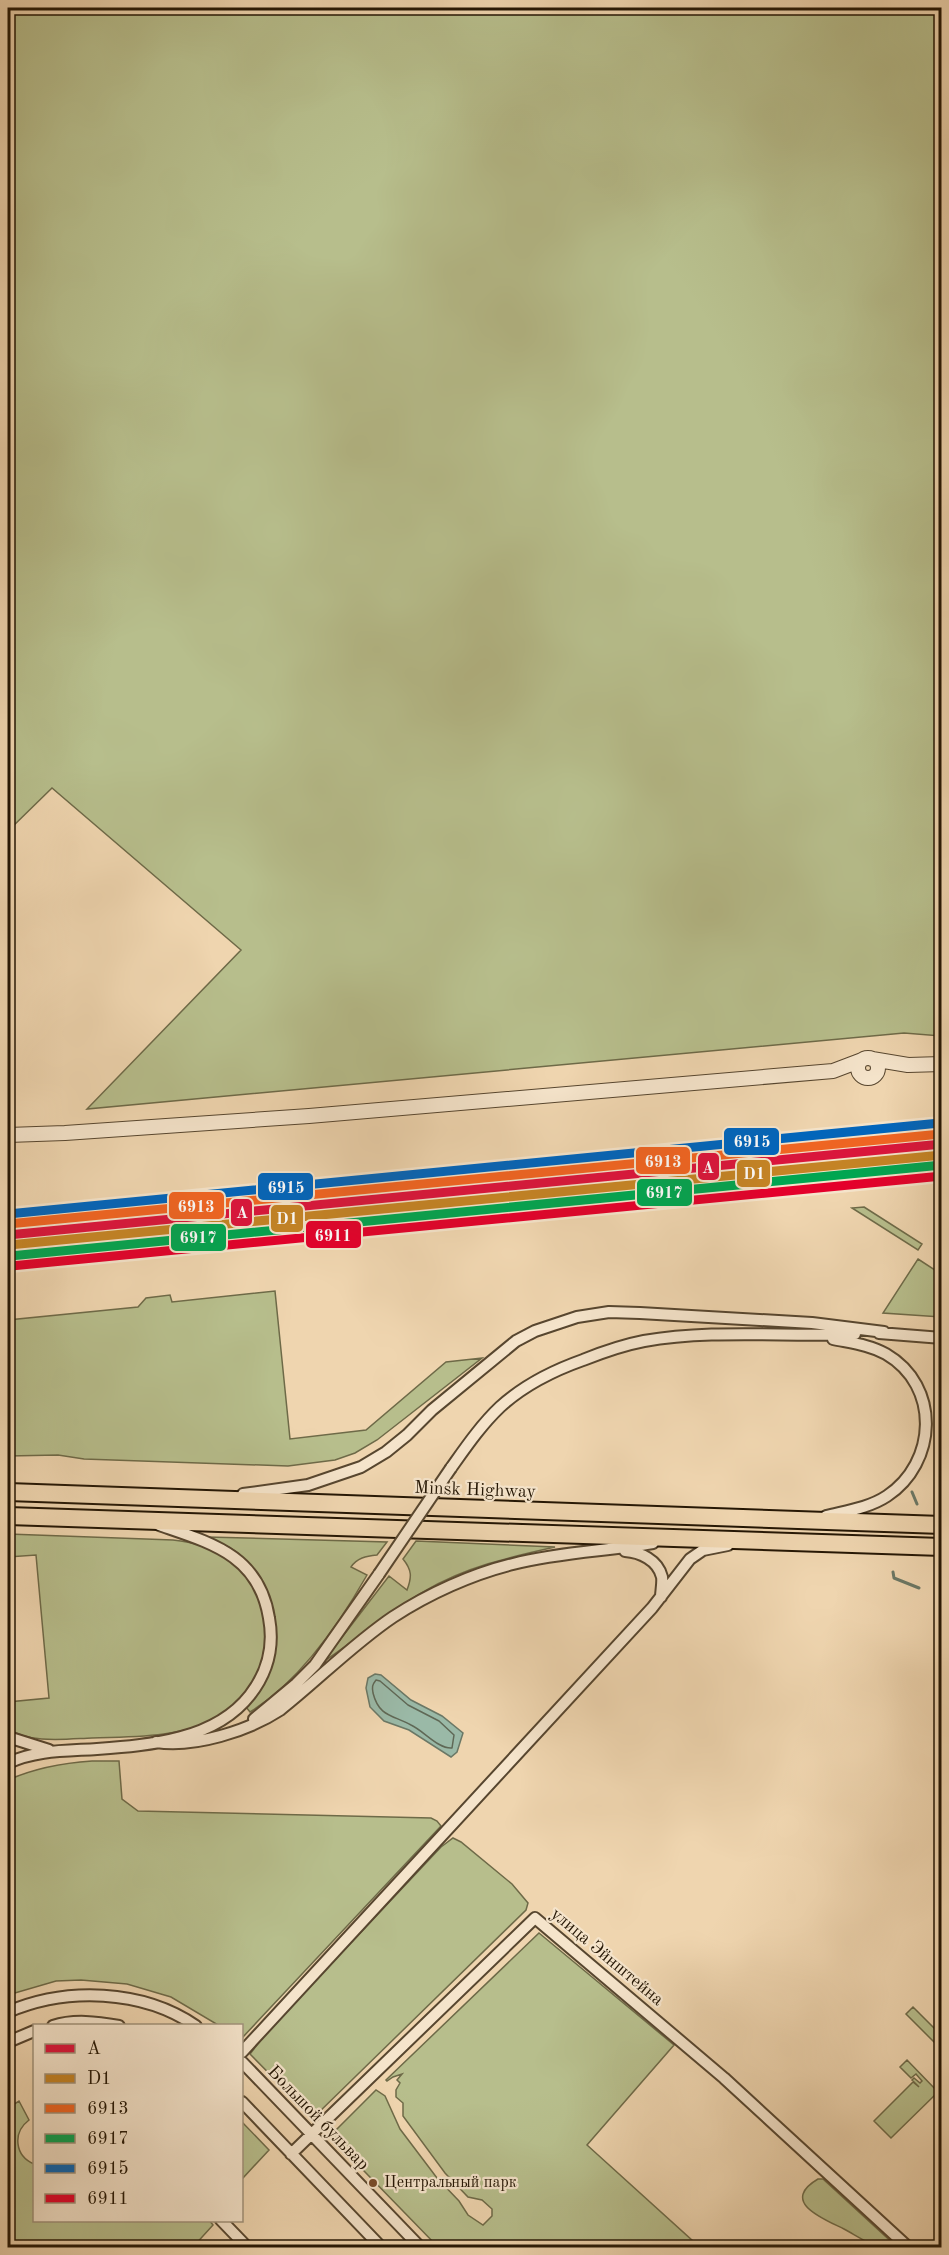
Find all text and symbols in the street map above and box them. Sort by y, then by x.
line badge: 6915 [723,1127,780,1156]
text: 6915 [733,1135,771,1151]
line badge: 6913 [635,1146,691,1175]
line badge: A [697,1152,720,1181]
text: 6913 [644,1155,682,1171]
line badge: D1 [736,1159,771,1188]
text: A [702,1161,714,1177]
text: D1 [743,1167,765,1183]
line badge: 6915 [257,1172,314,1201]
line badge: 6917 [636,1178,693,1207]
text: 6915 [267,1181,305,1197]
text: 6917 [645,1186,683,1202]
line badge: 6913 [168,1191,225,1220]
line badge: A [230,1198,253,1227]
text: 6913 [177,1200,215,1216]
line badge: D1 [270,1204,304,1233]
text: A [236,1206,248,1222]
text: D1 [276,1212,298,1228]
line badge: 6911 [305,1220,362,1249]
line badge: 6917 [170,1223,227,1252]
text: 6911 [314,1229,352,1245]
text: 6917 [179,1231,217,1247]
street label: Minsk Highway [414,1479,537,1501]
street label: улица Эйнштейна [547,1905,667,2009]
legend [33,2024,243,2222]
text: A [87,2040,101,2058]
street label: Большой бульвар [264,2062,372,2174]
text: D1 [87,2070,111,2088]
text: 6913 [87,2100,129,2118]
text: 6917 [87,2130,129,2148]
text: 6915 [87,2160,129,2178]
place label: Центральный парк [384,2175,517,2191]
marker: Центральный парк [367,2177,379,2189]
text: 6911 [87,2190,129,2208]

